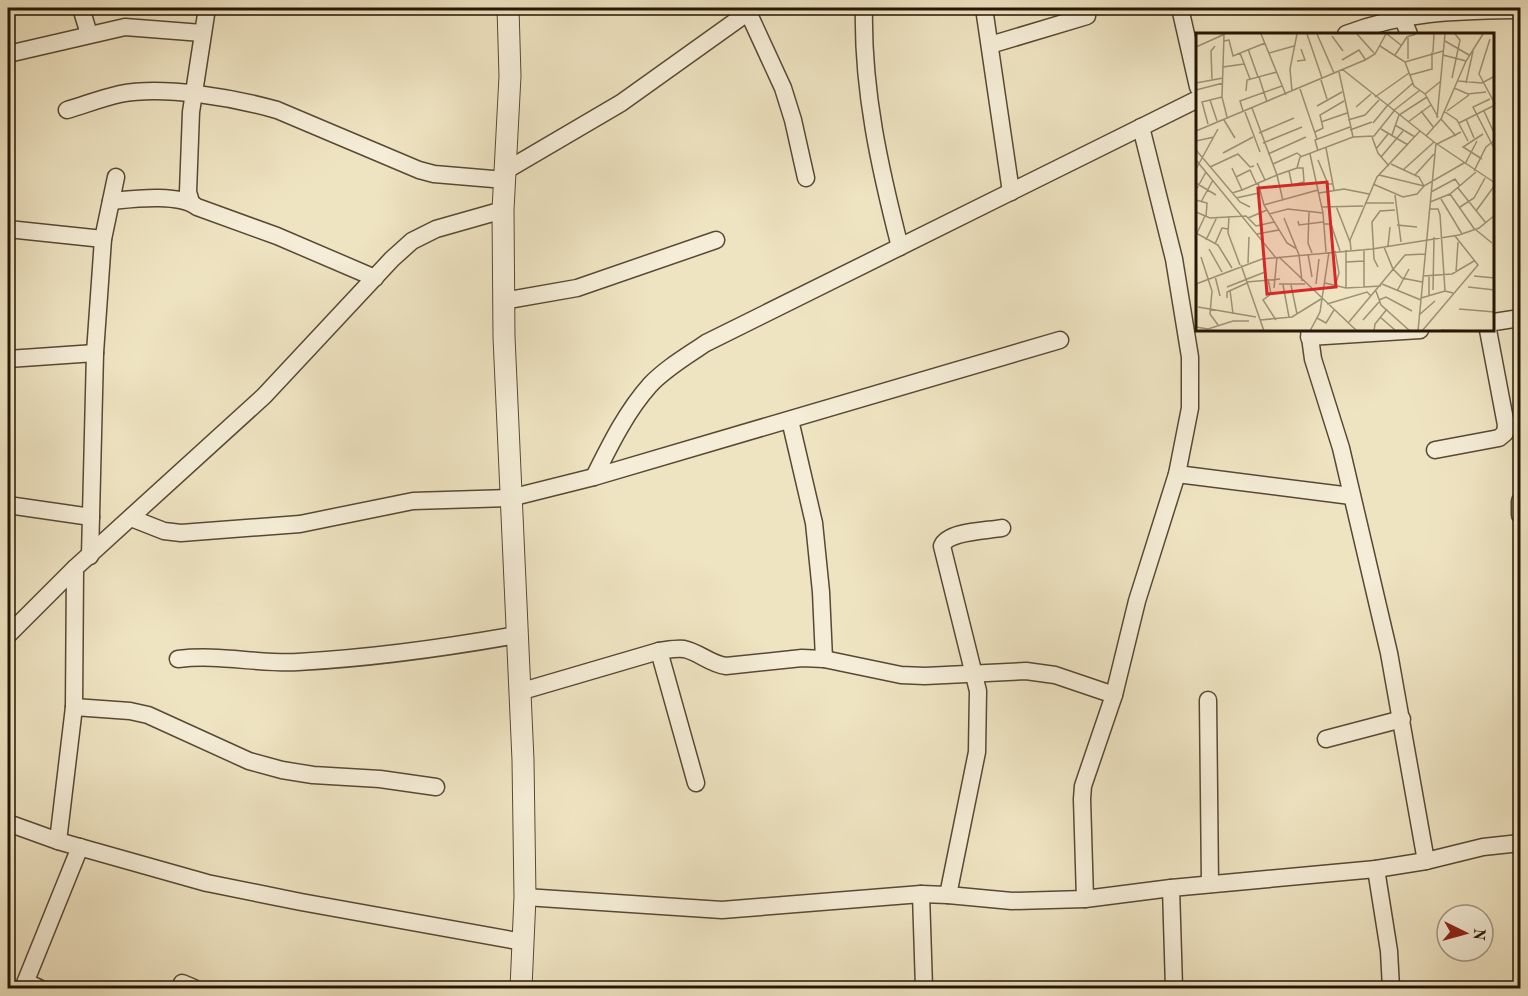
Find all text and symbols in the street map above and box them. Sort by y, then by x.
inset map [1196,33,1495,332]
north arrow [1435,903,1495,963]
text: N [1469,927,1486,942]

